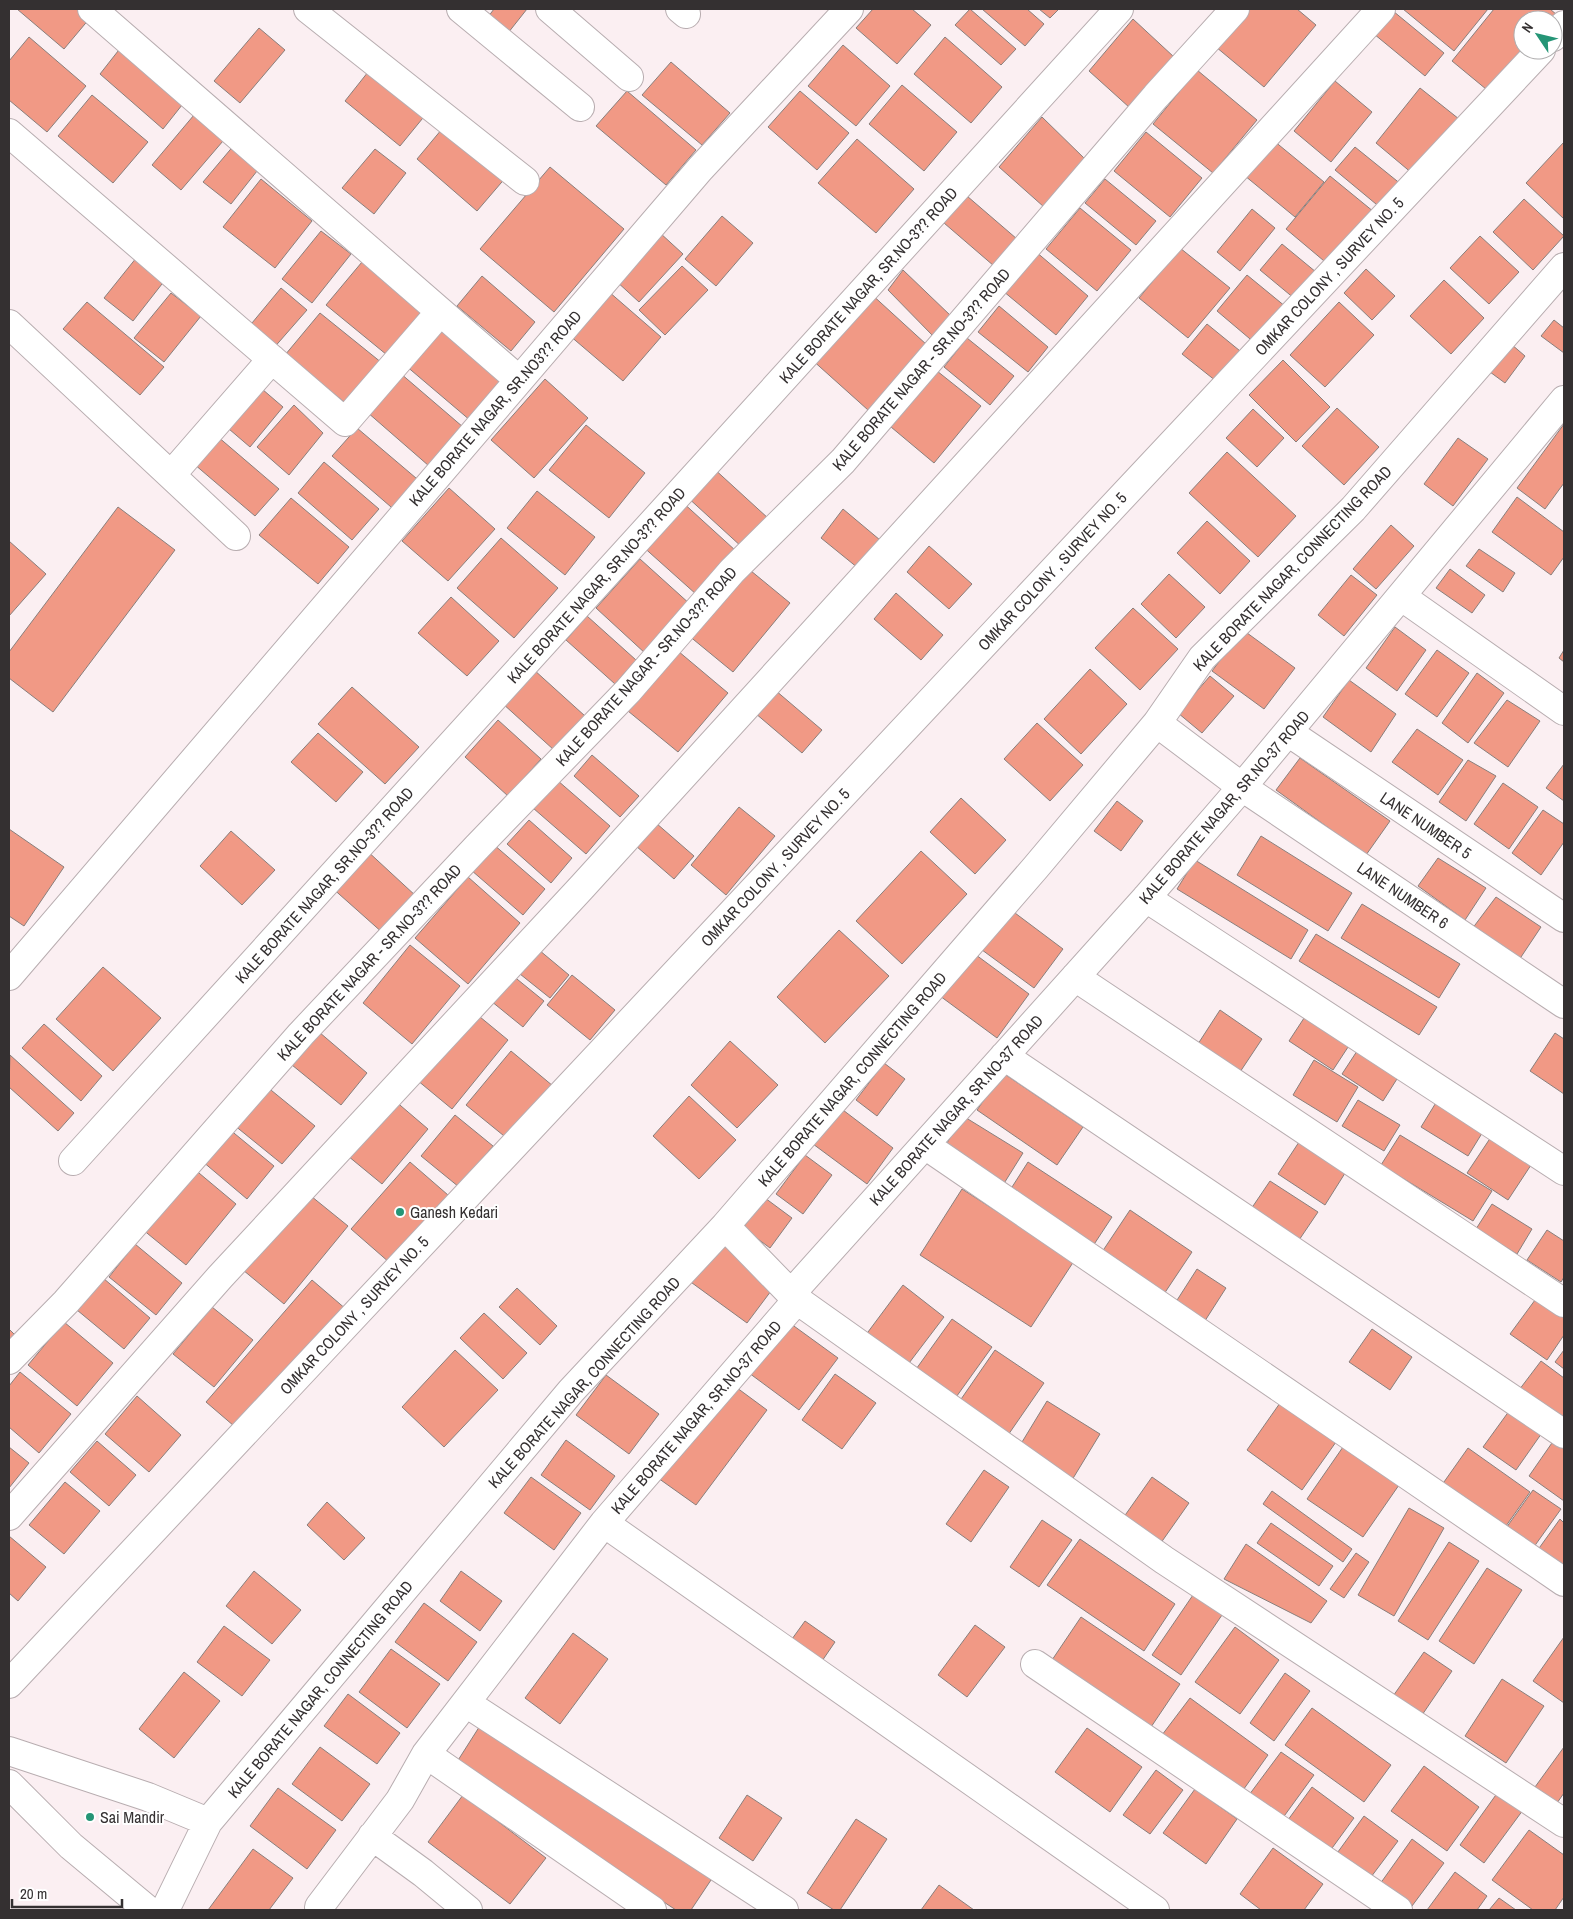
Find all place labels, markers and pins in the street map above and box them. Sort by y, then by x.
place label: Ganesh Kedari [410,1201,498,1223]
marker: Ganesh Kedari [394,1206,406,1218]
place label: Sai Mandir [100,1806,165,1828]
marker: Sai Mandir [84,1811,96,1823]

